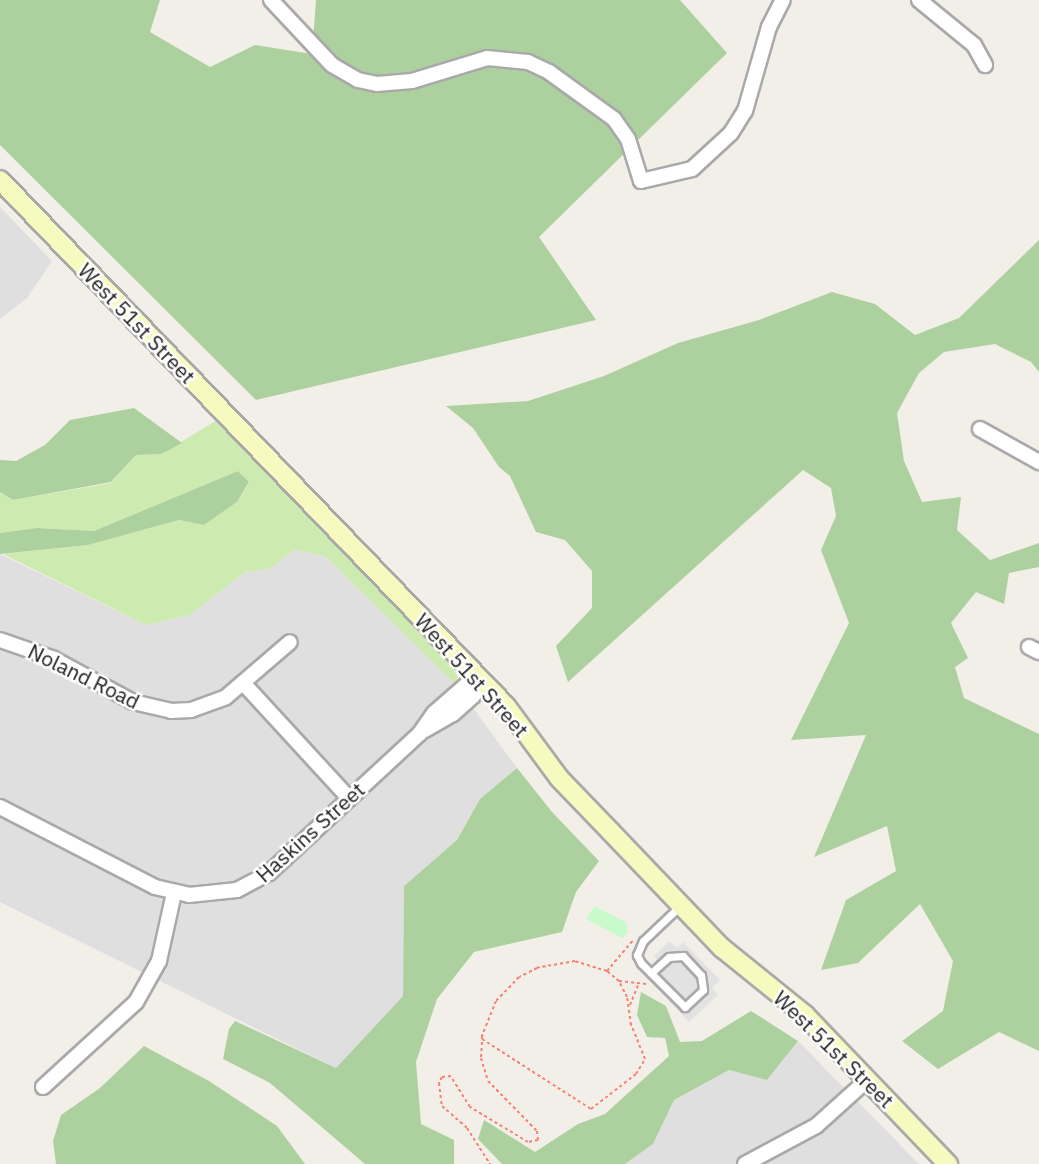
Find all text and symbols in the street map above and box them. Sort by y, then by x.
street label: West 51st Street [73,258,201,388]
street label: West 51st Street [410,608,534,742]
street label: Noland Road [24,638,144,714]
street label: Haskins Street [251,777,369,887]
street label: West 51st Street [769,985,899,1113]

